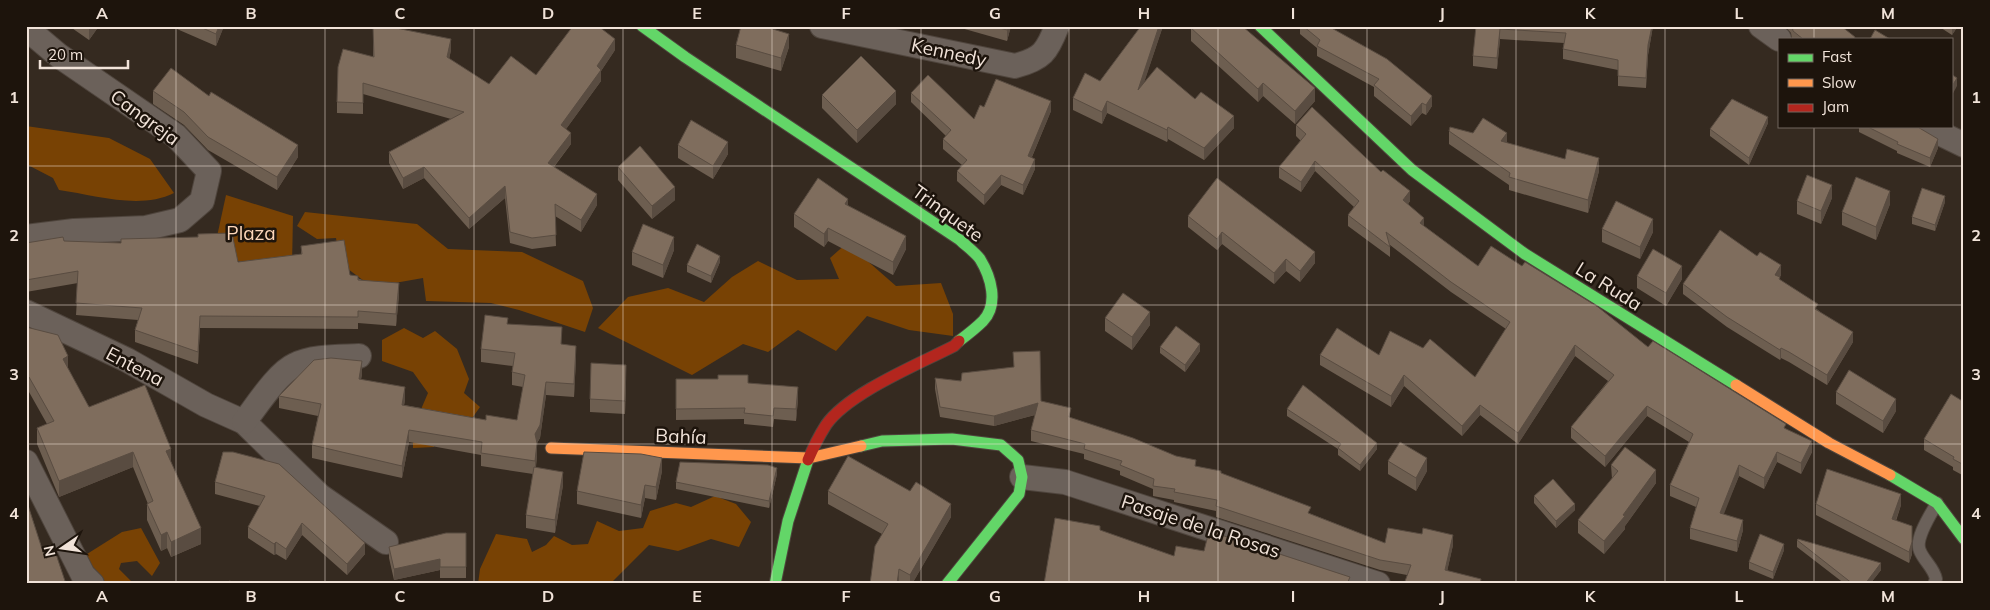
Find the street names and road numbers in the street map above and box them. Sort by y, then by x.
street label: Kennedy [909,32,989,72]
street label: Cangreja [106,84,184,150]
street label: Trinquete [908,179,988,247]
street label: La Ruda [1571,256,1647,316]
street label: Entena [102,341,168,391]
street label: Bahía [655,423,707,449]
street label: Pasaje de la Rosas [1119,489,1283,563]

